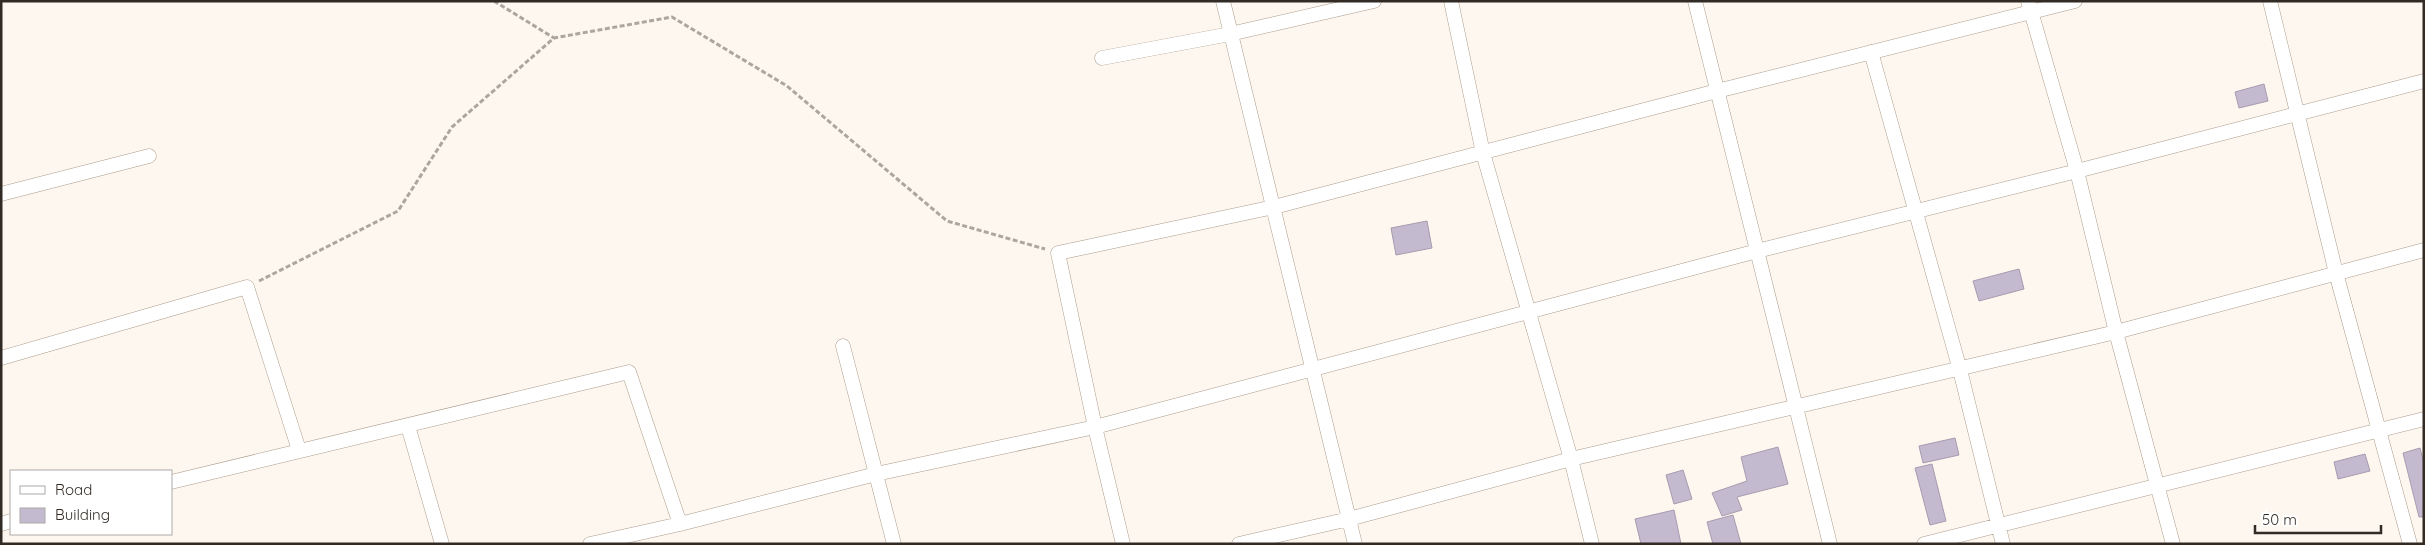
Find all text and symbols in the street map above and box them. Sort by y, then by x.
legend [10,470,172,535]
text: Road [55,480,92,499]
scale bar [2255,502,2381,534]
text: Building [55,505,110,524]
text: 50 m [2262,510,2297,529]

